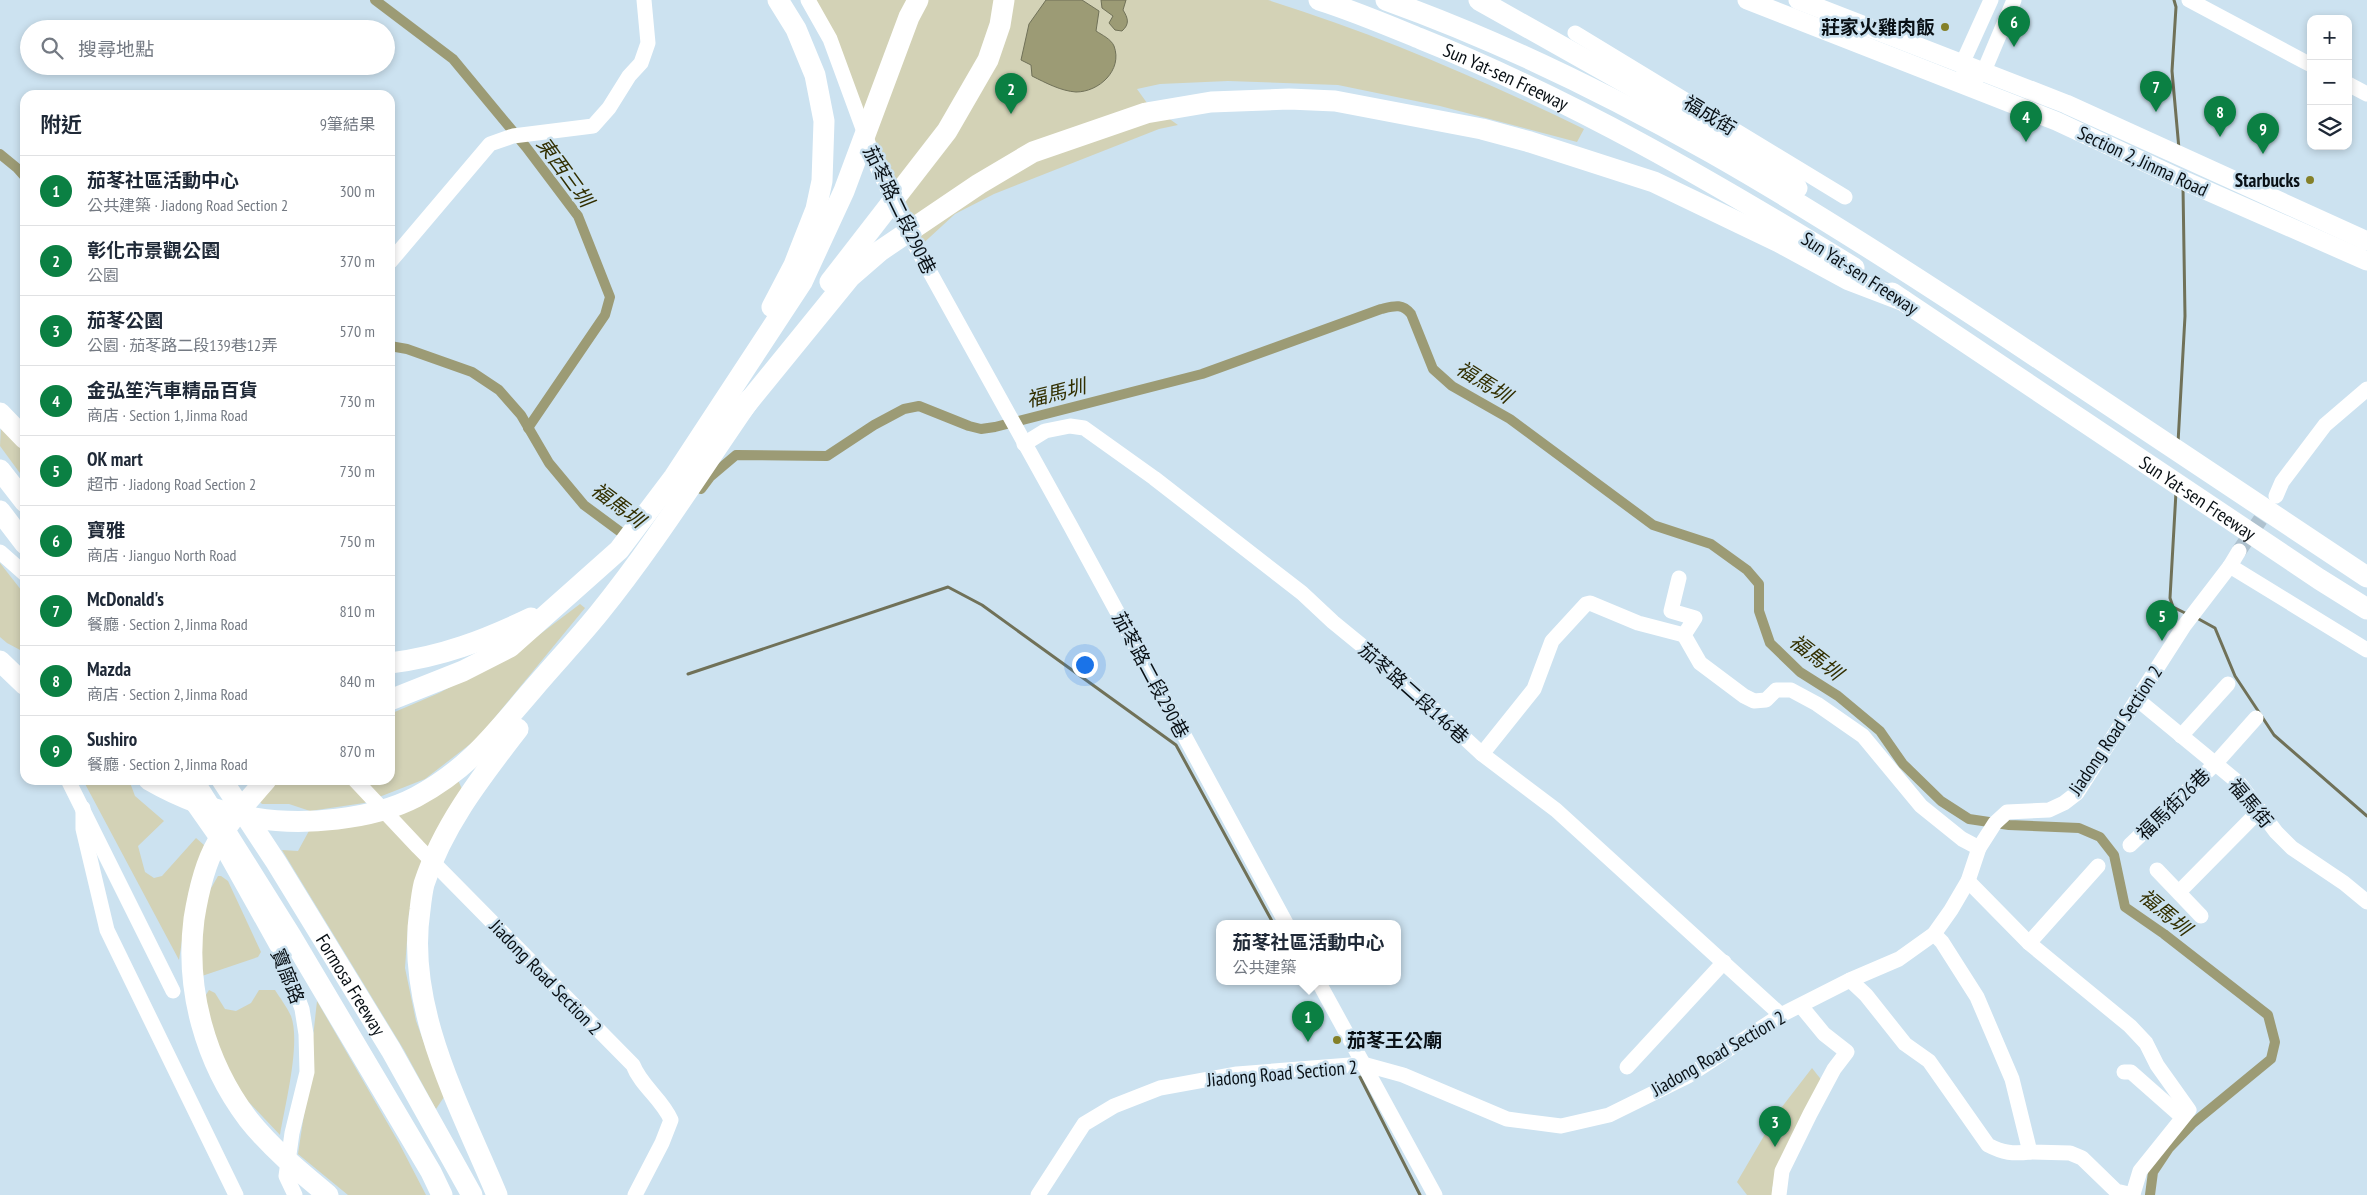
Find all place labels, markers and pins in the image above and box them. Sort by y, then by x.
pin: 6 [1998,6,2030,47]
place label: 莊家火雞肉飯 [1821,15,1935,39]
marker: 莊家火雞肉飯 [1939,21,1951,33]
pin: 7 [2140,71,2172,112]
pin: 2 [995,73,1027,114]
pin: 8 [2204,96,2236,137]
pin: 4 [2010,101,2042,142]
pin: 9 [2247,113,2279,154]
place label: Starbucks [2235,168,2300,192]
marker: Starbucks [2304,174,2316,186]
pin: 5 [2146,600,2178,641]
pin: 1 [1292,1001,1324,1042]
place label: 茄苳王公廟 [1347,1028,1442,1052]
marker: 茄苳王公廟 [1331,1034,1343,1046]
pin: 3 [1759,1106,1791,1147]

